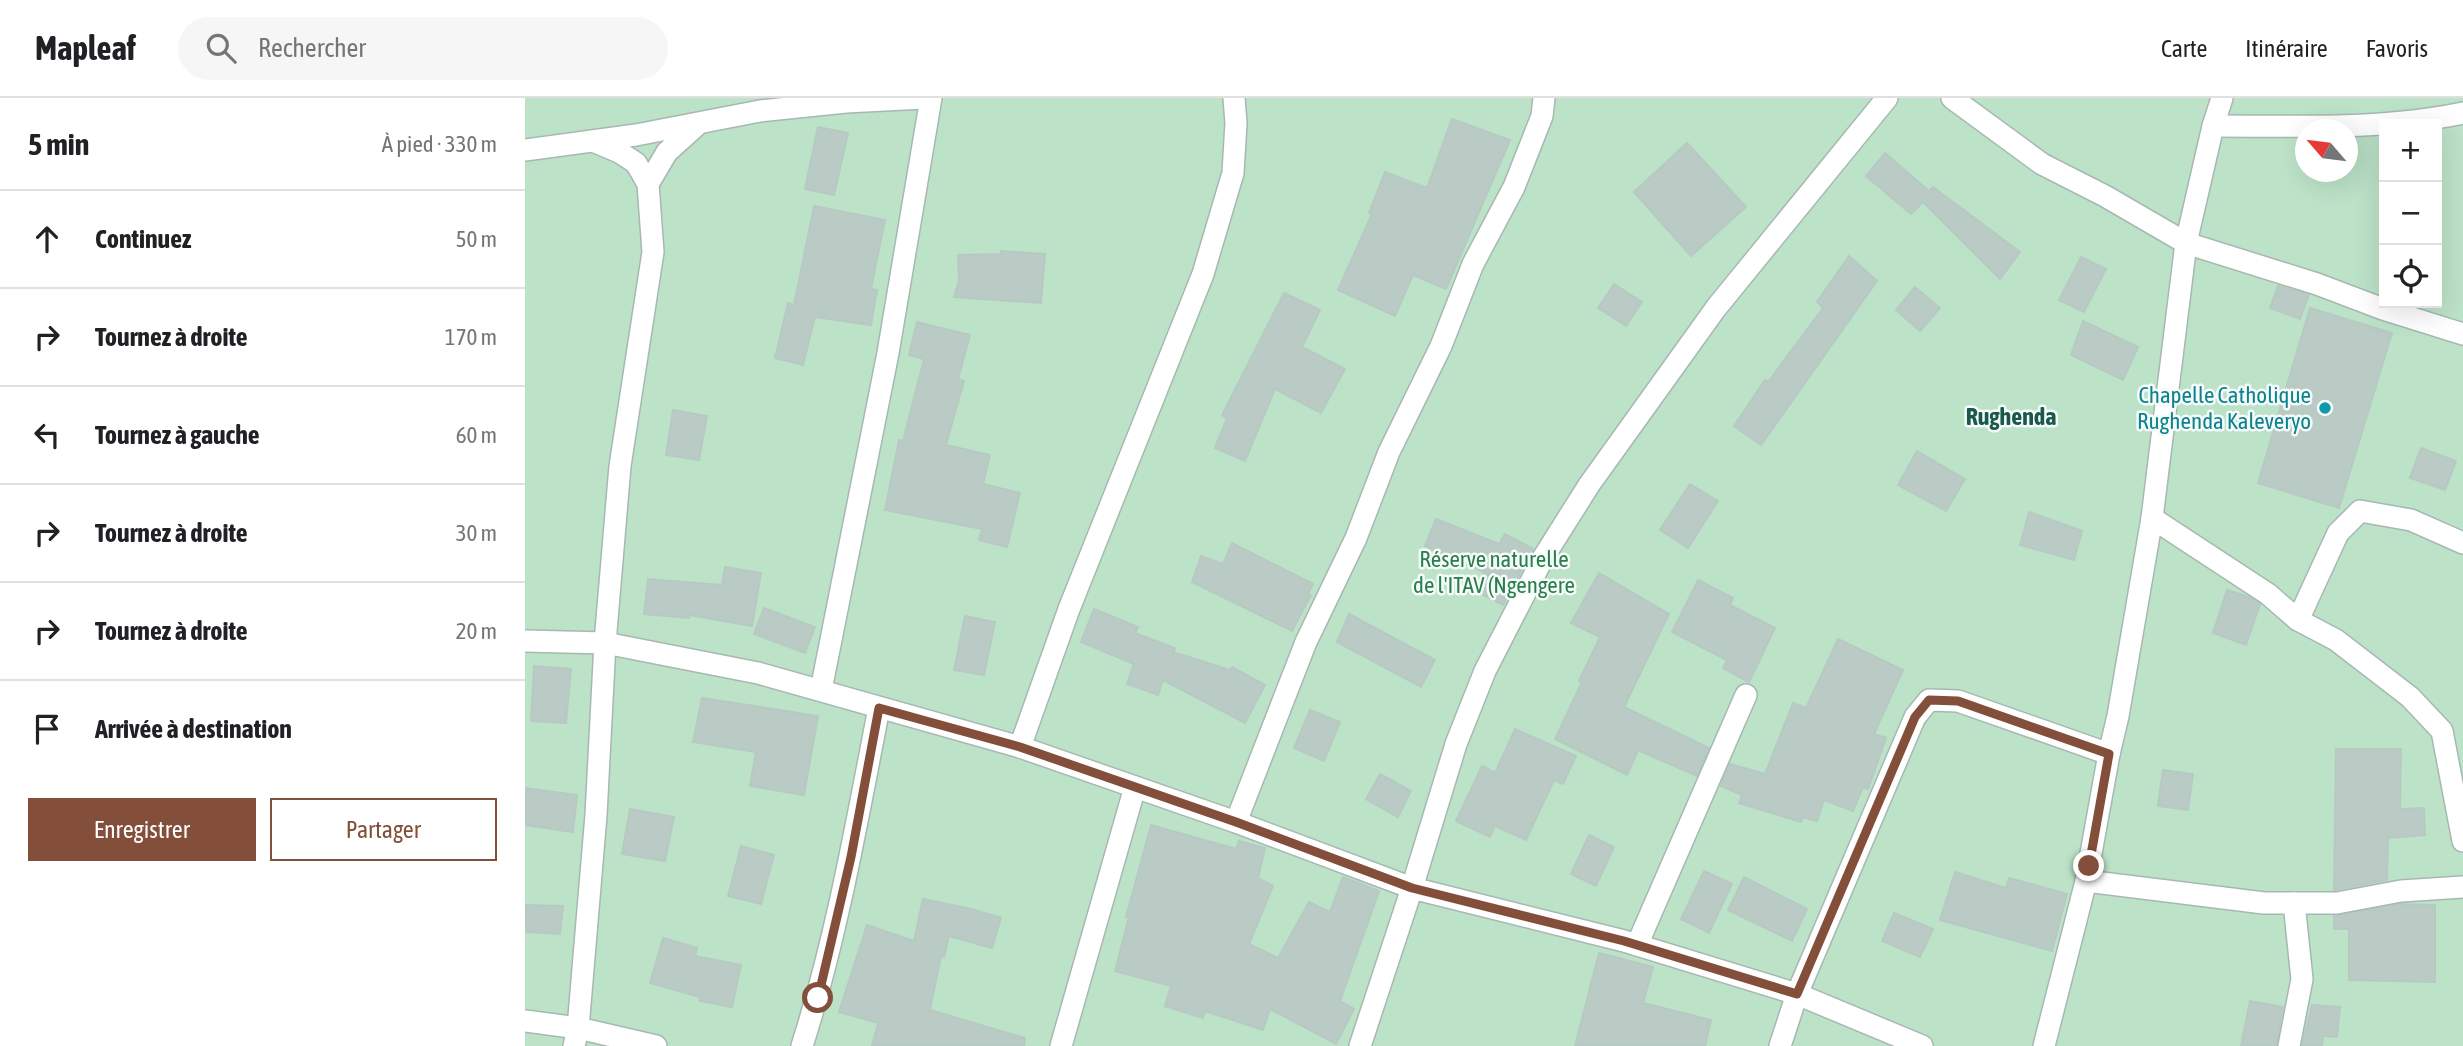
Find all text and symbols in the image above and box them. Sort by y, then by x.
search box [178,17,668,80]
text: Mapleaf [35,29,136,67]
icon: search [202,29,240,67]
text: Rechercher [258,33,366,63]
text: Carte [2161,35,2207,62]
text: Itinéraire [2245,35,2328,62]
text: Favoris [2366,35,2428,62]
north arrow [2295,119,2358,182]
map controls [2379,119,2442,308]
button: + [2379,119,2442,182]
text: 5 min [28,127,89,161]
text: À pied · 330 m [382,131,497,157]
button: − [2379,182,2442,245]
icon: ahead [28,220,66,258]
text: Continuez [95,224,191,254]
text: 50 m [456,226,497,252]
button: locate [2379,245,2442,308]
icon: right [28,318,66,356]
text: Tournez à droite [95,322,248,352]
text: 170 m [445,324,497,350]
place label: Chapelle Catholique Rughenda Kaleveryo [2137,382,2311,434]
marker: Chapelle Catholique Rughenda Kaleveryo [2317,400,2333,416]
district label: Rughenda [1966,403,2056,430]
icon: left [28,416,66,454]
text: Tournez à gauche [95,420,260,450]
text: 60 m [456,422,497,448]
icon: right [28,514,66,552]
text: Tournez à droite [95,518,248,548]
text: 30 m [456,520,497,546]
park label: Réserve naturelle de l'ITAV (Ngengere [1413,546,1575,598]
icon: right [28,612,66,650]
text: Tournez à droite [95,616,248,646]
text: 20 m [456,618,497,644]
icon: arrive [28,710,66,748]
text: Arrivée à destination [95,714,292,744]
button: Enregistrer [28,798,256,861]
button: Partager [270,798,497,861]
route end [2073,850,2104,881]
route start [802,982,833,1013]

